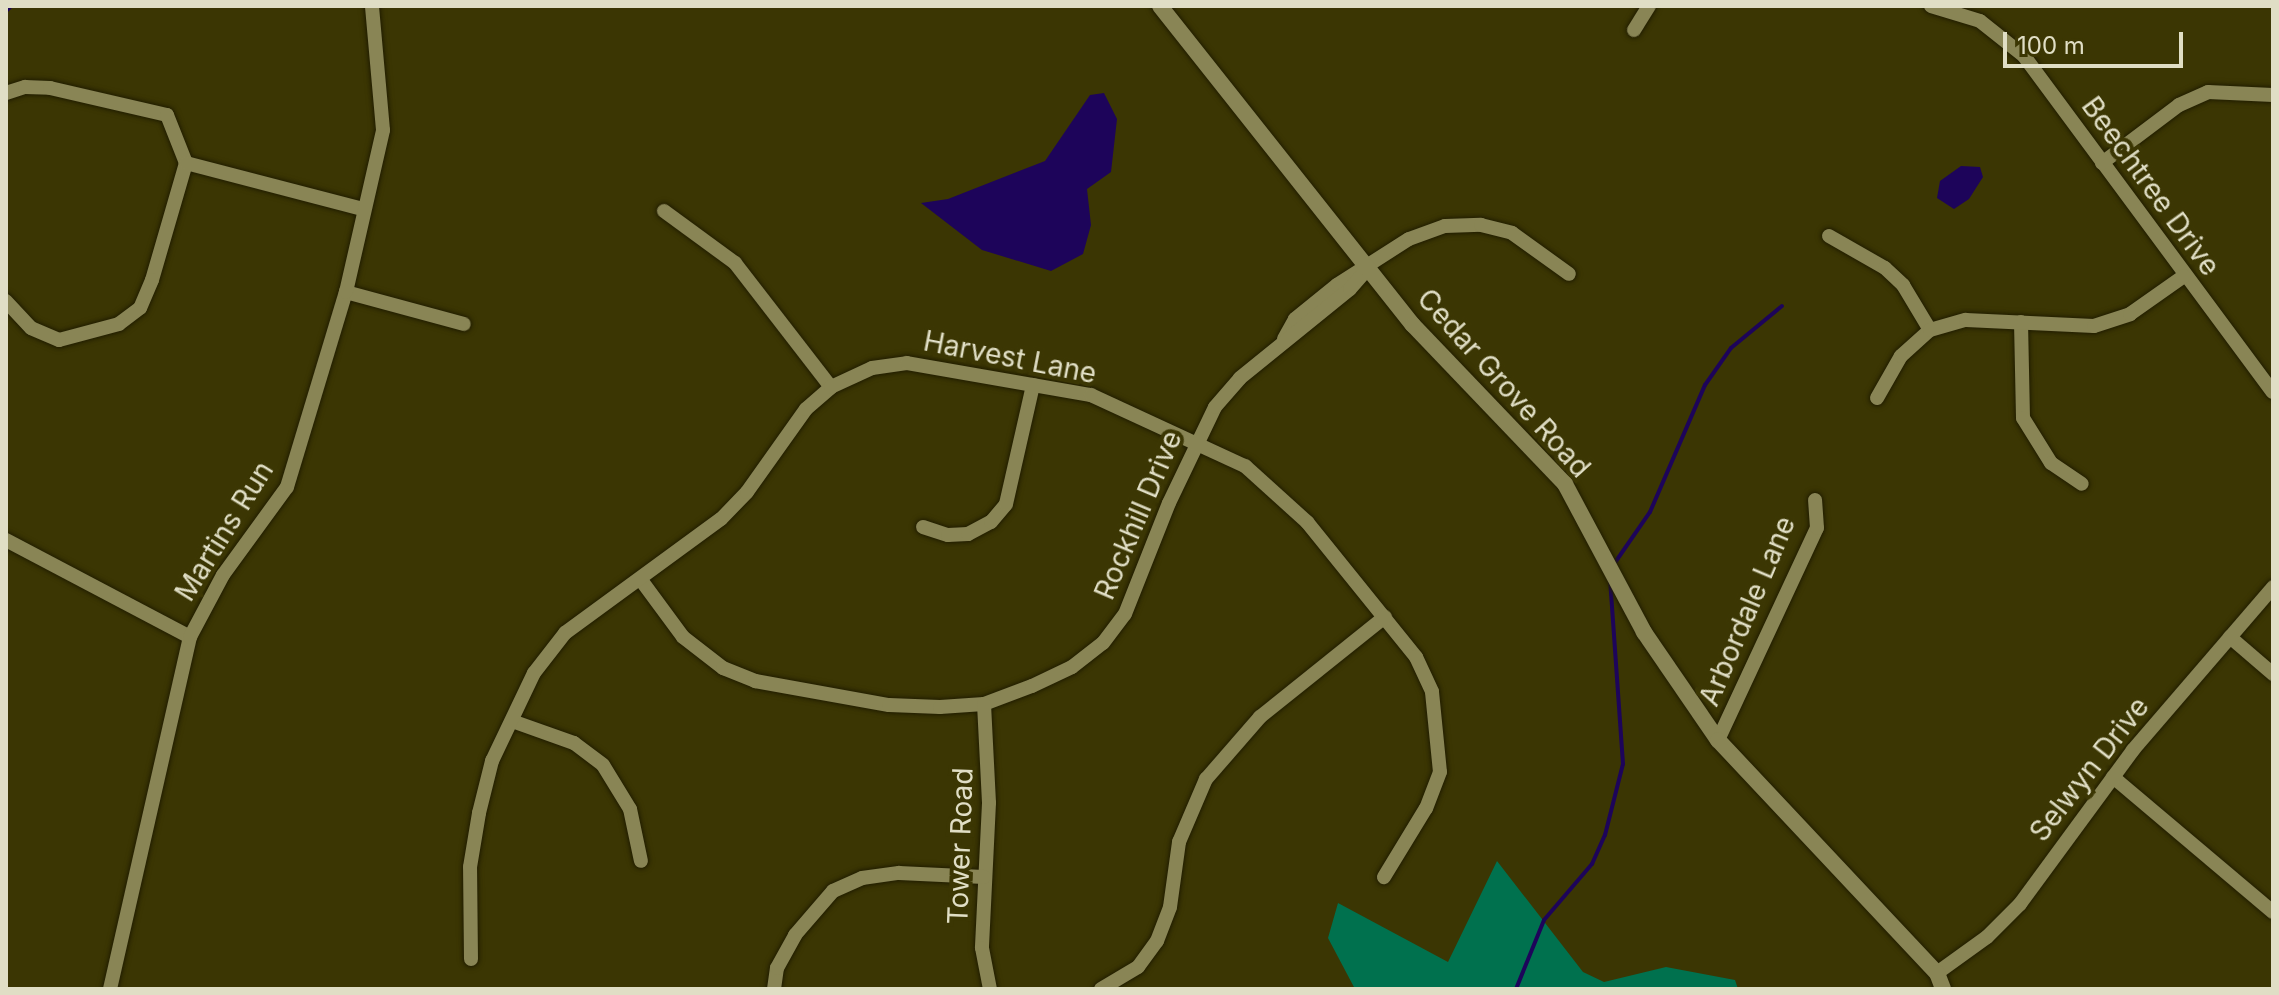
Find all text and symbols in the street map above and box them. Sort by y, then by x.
scale bar [2007,16,2187,66]
text: 100 m [2017,31,2085,60]
street label: Beechtree Drive [2075,90,2227,282]
street label: Cedar Grove Road [1410,282,1598,484]
street label: Harvest Lane [921,324,1099,390]
street label: Rockhill Drive [1087,426,1189,604]
street label: Martins Run [168,455,280,607]
street label: Arbordale Lane [1692,511,1802,711]
street label: Selwyn Drive [2022,690,2156,848]
street label: Tower Road [940,767,980,925]

